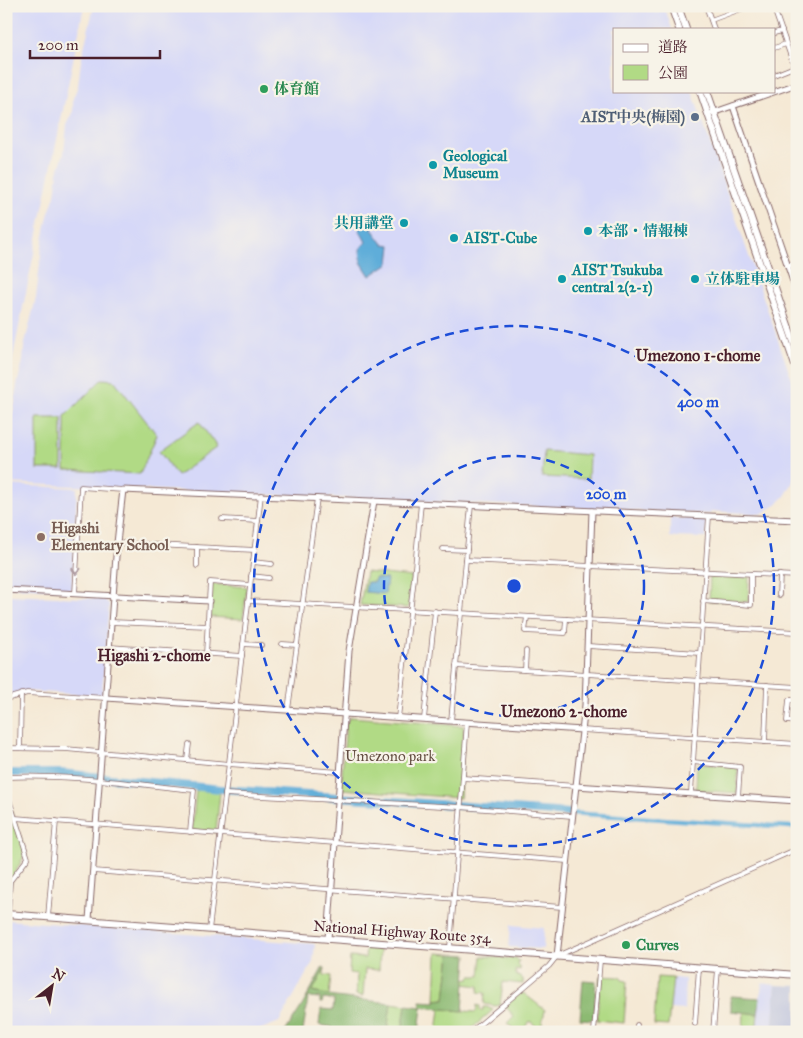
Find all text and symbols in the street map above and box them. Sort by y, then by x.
scale bar [30,28,160,60]
legend [613,28,776,92]
text: 200 m [38,36,79,54]
text: 道路 [658,38,688,56]
text: 公園 [658,64,688,82]
place label: 体育館 [274,80,319,98]
marker: 体育館 [258,83,270,95]
place label: AIST中央(梅園) [580,108,685,127]
marker: AIST中央(梅園) [689,111,701,123]
place label: Geological Museum [443,147,508,182]
marker: Geological Museum [427,159,439,171]
place label: 共用講堂 [334,214,394,232]
marker: 共用講堂 [398,217,410,229]
place label: 本部・情報棟 [598,222,688,240]
marker: 本部・情報棟 [582,225,594,237]
place label: AIST-Cube [463,229,538,247]
marker: AIST-Cube [448,232,460,244]
place label: AIST Tsukuba central 2(2-1) [571,261,663,297]
place label: 立体駐車場 [705,270,780,288]
marker: AIST Tsukuba central 2(2-1) [556,273,568,285]
marker: 立体駐車場 [689,273,701,285]
district label: Umezono 1-chome [636,346,761,365]
text: 400 m [677,393,719,412]
text: 200 m [586,485,627,503]
place label: Higashi Elementary School [51,519,170,555]
marker: Higashi Elementary School [35,531,47,543]
one-way arrow [71,567,82,575]
centre of rings [505,577,523,595]
district label: Higashi 2-chome [97,646,211,666]
district label: Umezono 2-chome [501,702,628,721]
park label: Umezono park [345,747,435,765]
street label: National Highway Route 354 [313,917,492,947]
place label: Curves [636,936,679,954]
marker: Curves [620,939,632,951]
north arrow [28,960,78,1010]
text: N [49,965,68,986]

